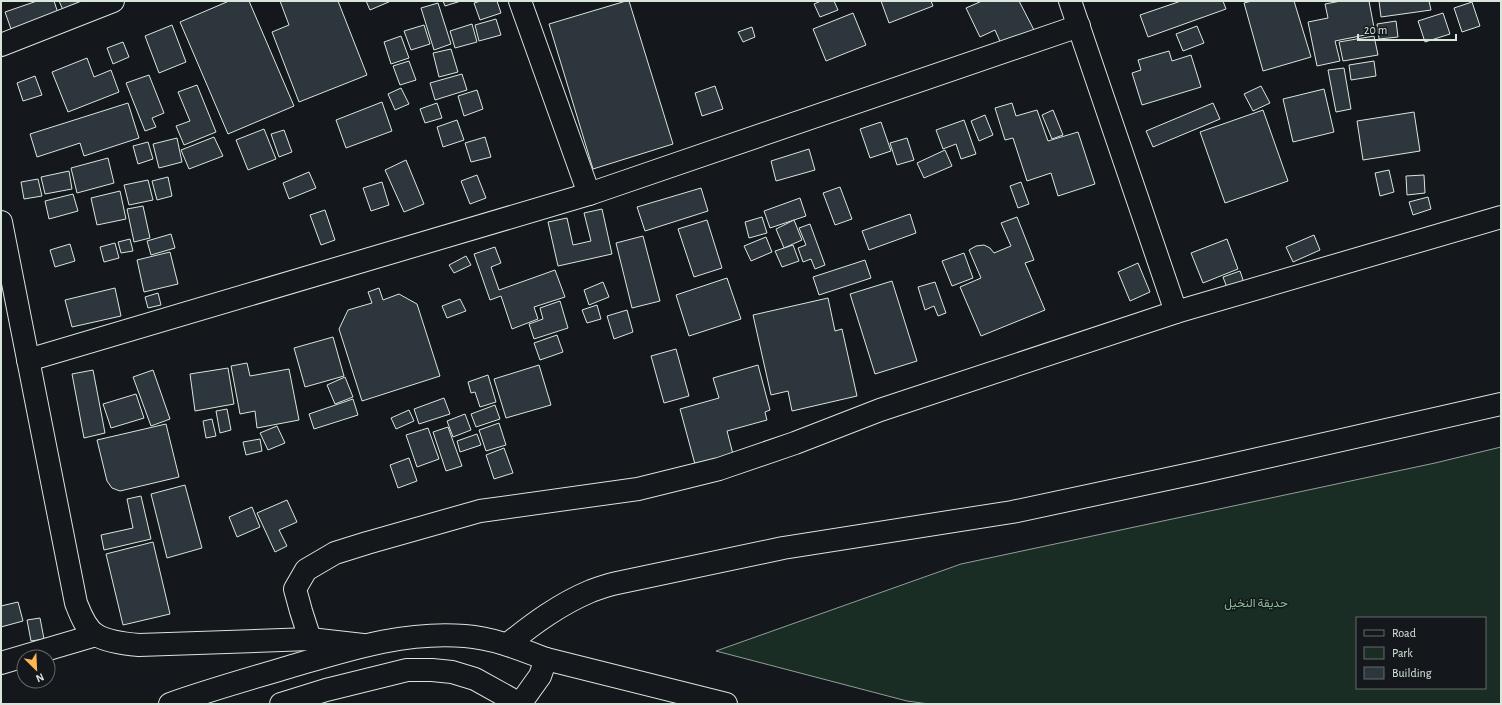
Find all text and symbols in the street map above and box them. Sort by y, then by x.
scale bar [1358,16,1456,42]
text: 20 m [1364,24,1387,36]
park label: حديقة النخيل [1224,597,1288,611]
legend [1356,617,1486,689]
text: Road [1392,627,1416,639]
text: Park [1392,647,1413,659]
north arrow [16,649,56,689]
text: Building [1392,667,1432,679]
text: N [34,671,46,684]

